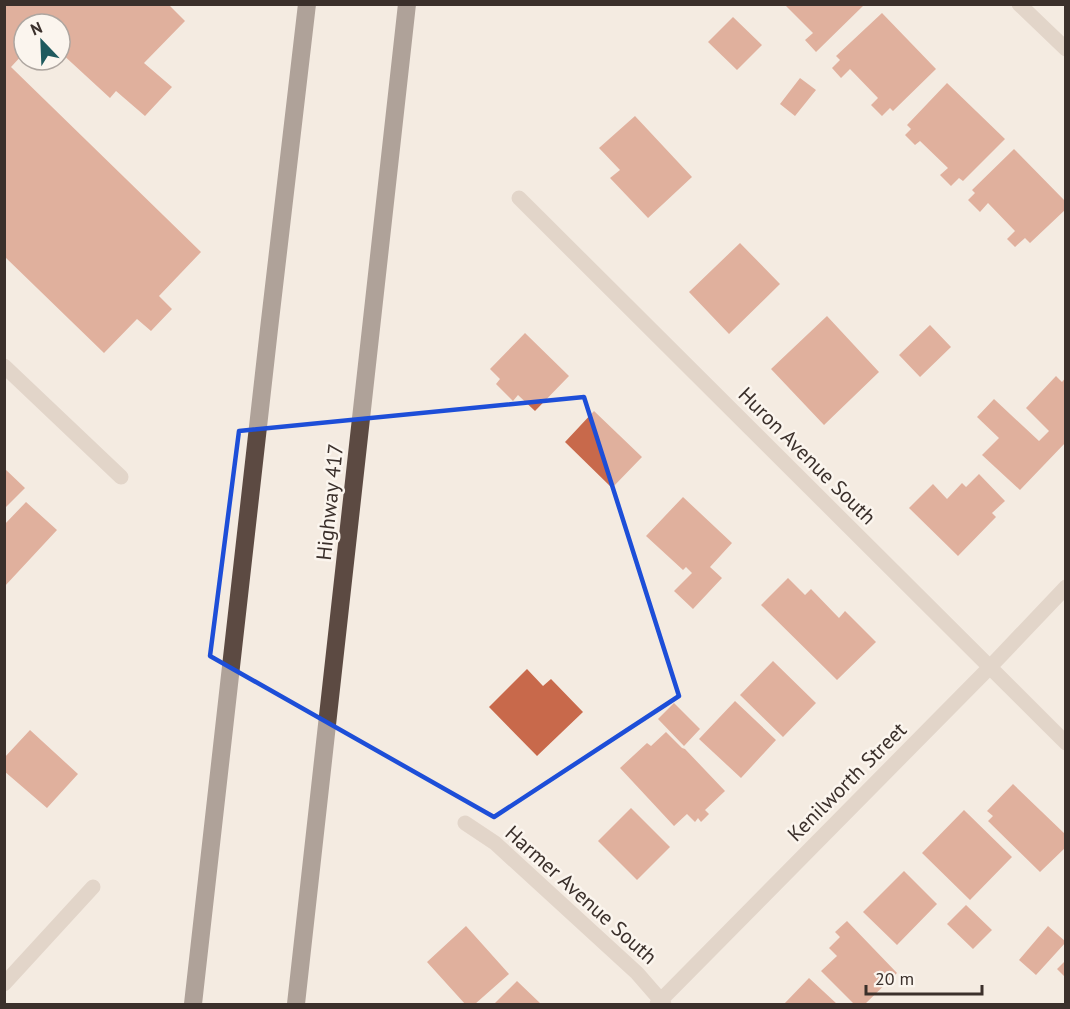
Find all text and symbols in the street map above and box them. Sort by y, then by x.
north arrow [12,12,72,72]
text: N [27,17,45,39]
street label: Huron Avenue South [733,381,882,530]
street label: Highway 417 [310,442,349,562]
street label: Kenilworth Street [781,716,912,847]
street label: Harmer Avenue South [500,819,663,970]
scale bar [866,958,982,996]
text: 20 m [875,967,914,990]

